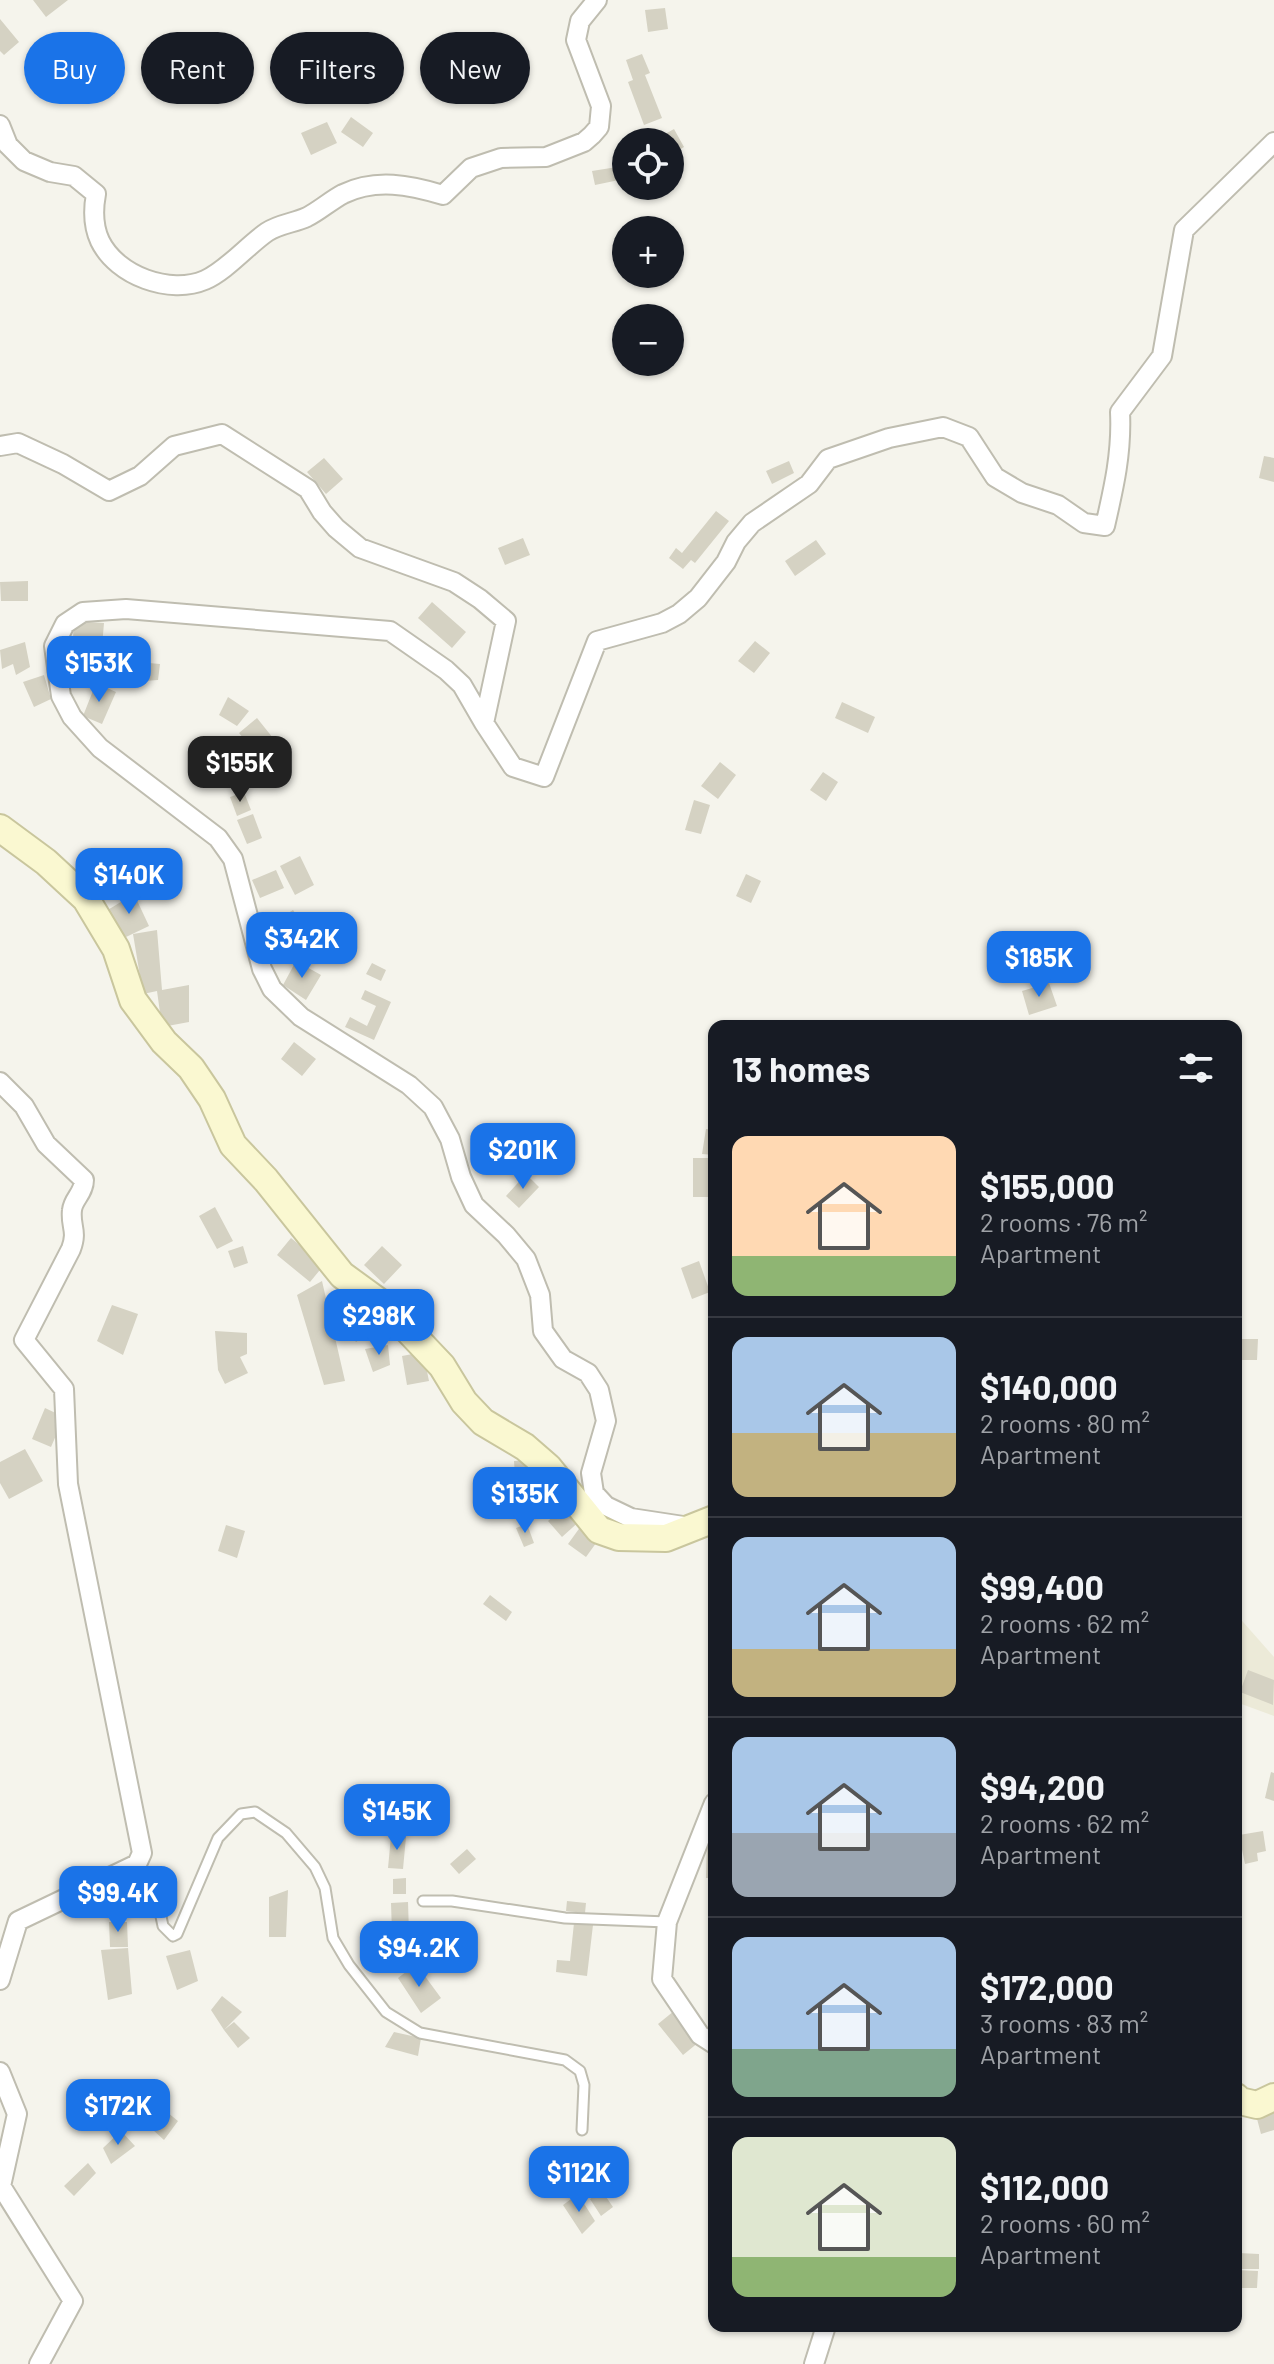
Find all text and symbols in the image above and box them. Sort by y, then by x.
chip: Buy [24,32,125,104]
chip: Rent [141,32,254,104]
chip: Filters [270,32,404,104]
chip: New [420,32,530,104]
map controls [612,128,684,376]
button: locate [612,128,684,200]
button: + [612,216,684,288]
button: − [612,304,684,376]
pin: $153K [43,636,155,704]
text: $153K [65,646,133,677]
pin: $155K [184,736,296,804]
text: $155K [206,746,274,777]
pin: $140K [73,848,185,916]
text: $140K [94,858,164,889]
pin: $342K [246,912,358,980]
text: $342K [264,922,340,953]
pin: $185K [983,931,1095,999]
text: $185K [1005,941,1073,972]
icon: filters [1174,1046,1218,1090]
text: 13 homes [732,1048,870,1089]
pin: $201K [467,1123,579,1191]
text: $201K [488,1133,558,1164]
text: $155,000 [980,1165,1114,1206]
icon: home [796,1168,892,1264]
text: 2 rooms · 76 m² [980,1206,1148,1237]
text: Apartment [980,1237,1101,1268]
pin: $298K [323,1289,435,1357]
text: $298K [342,1299,416,1330]
text: $140,000 [980,1366,1118,1407]
icon: home [796,1369,892,1465]
text: 2 rooms · 80 m² [980,1407,1150,1438]
text: Apartment [980,1438,1101,1469]
pin: $135K [469,1467,581,1535]
text: $135K [491,1477,559,1508]
text: $99,400 [980,1566,1104,1607]
icon: home [796,1569,892,1665]
text: 2 rooms · 62 m² [980,1607,1149,1638]
text: Apartment [980,1638,1101,1669]
text: $94,200 [980,1766,1105,1807]
icon: home [796,1769,892,1865]
pin: $145K [341,1784,453,1852]
text: $145K [362,1794,432,1825]
text: 2 rooms · 62 m² [980,1807,1149,1838]
text: Apartment [980,1838,1101,1869]
pin: $99.4K [53,1866,183,1934]
text: $99.4K [77,1876,159,1907]
pin: $94.2K [354,1921,484,1989]
text: $94.2K [378,1931,460,1962]
text: $172,000 [980,1966,1114,2007]
icon: home [796,1969,892,2065]
text: 3 rooms · 83 m² [980,2007,1148,2038]
text: Apartment [980,2038,1101,2069]
pin: $172K [62,2079,174,2147]
text: $172K [84,2089,152,2120]
pin: $112K [523,2146,635,2214]
text: $112K [547,2156,611,2187]
text: $112,000 [980,2166,1109,2207]
icon: home [796,2169,892,2265]
text: 2 rooms · 60 m² [980,2207,1150,2238]
text: Apartment [980,2238,1101,2269]

